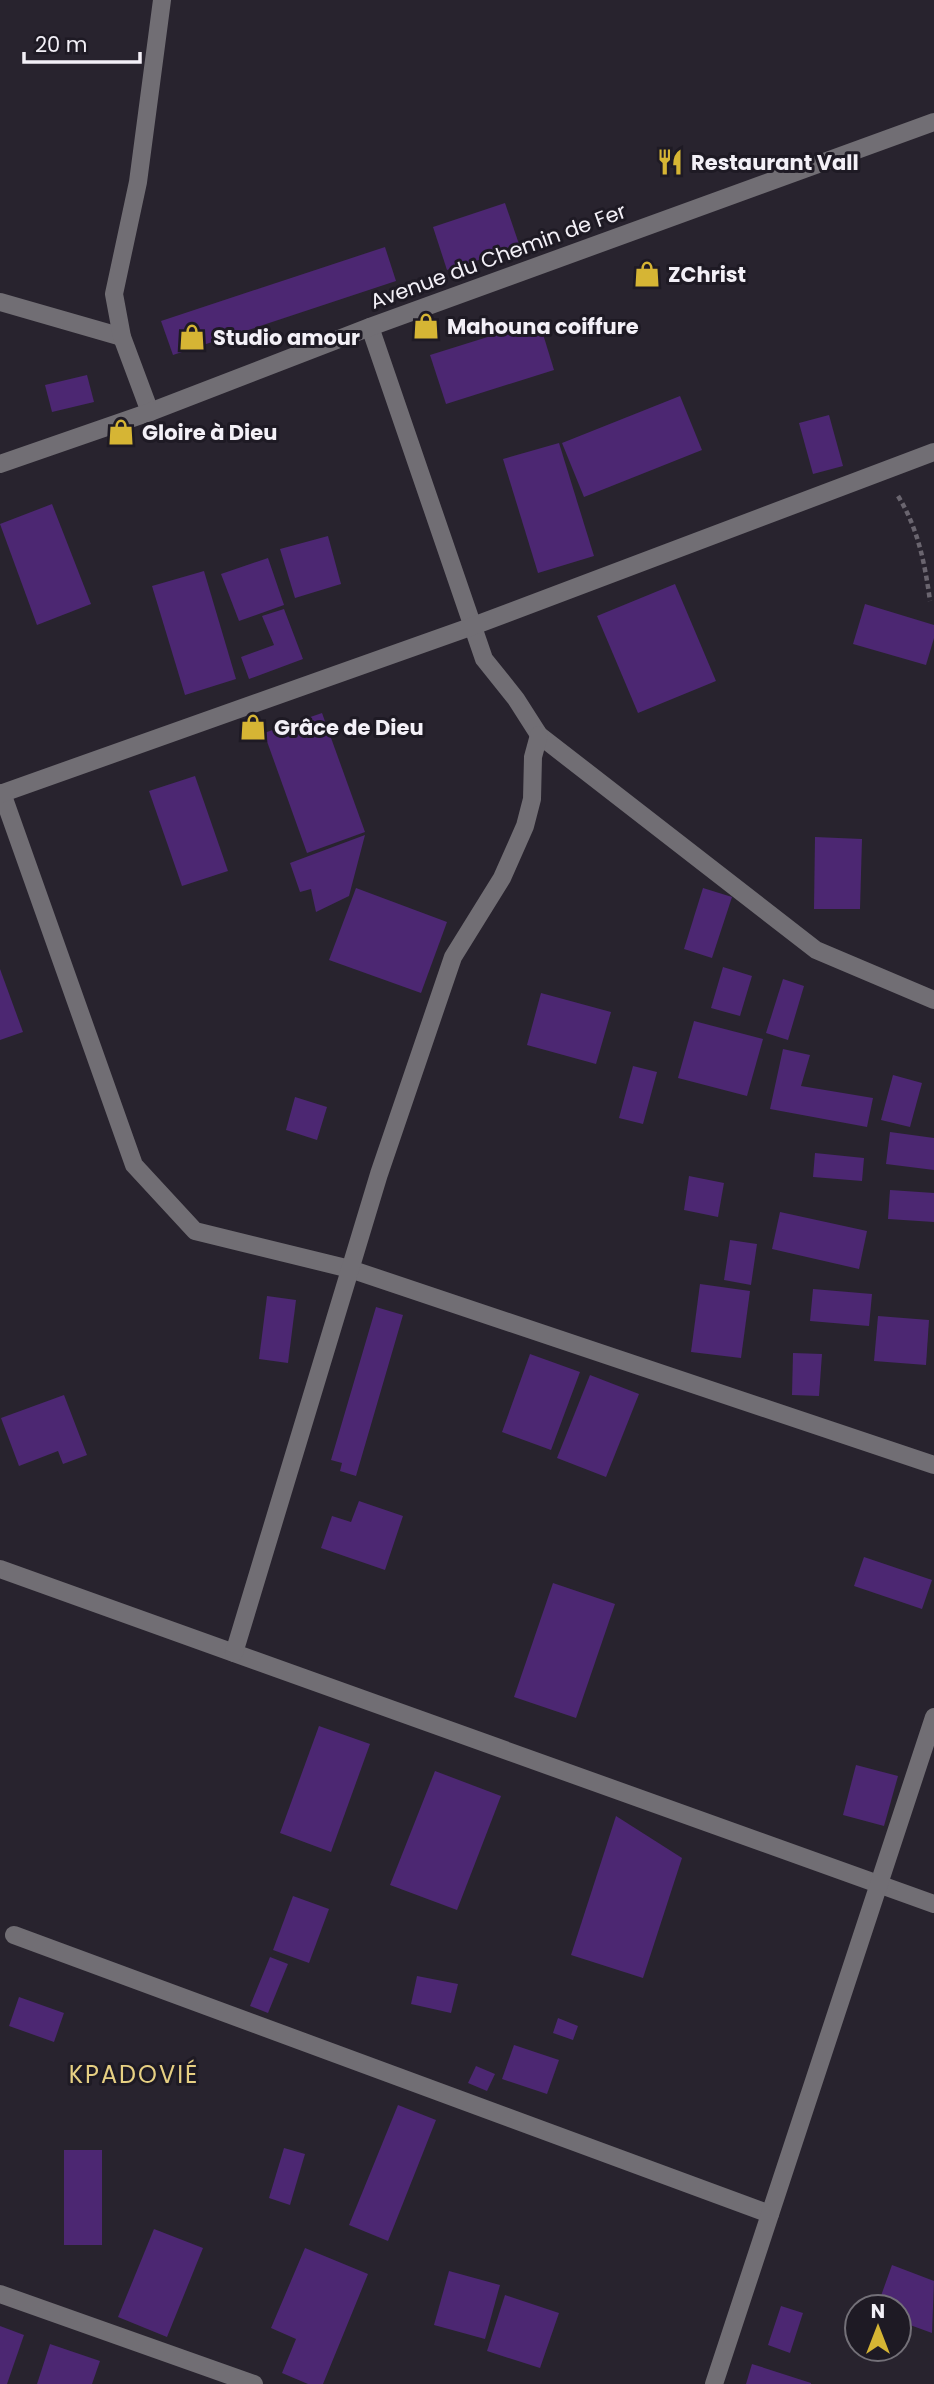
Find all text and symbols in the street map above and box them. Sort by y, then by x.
scale bar [24,21,140,65]
text: 20 m [35,30,88,59]
restaurant icon: Restaurant Vall [655,147,685,177]
place label: Restaurant Vall [691,148,859,177]
street label: Avenue du Chemin de Fer [366,196,630,316]
shop icon: ZChrist [632,259,662,289]
place label: ZChrist [668,260,746,289]
shop icon: Mahouna coiffure [411,311,441,341]
place label: Mahouna coiffure [447,312,639,341]
shop icon: Studio amour [177,322,207,352]
place label: Studio amour [213,323,360,352]
shop icon: Gloire à Dieu [106,417,136,447]
place label: Gloire à Dieu [142,418,277,447]
shop icon: Grâce de Dieu [238,712,268,742]
place label: Grâce de Dieu [274,713,424,742]
district label: KPADOVIÉ [69,2058,199,2091]
north arrow [843,2293,913,2363]
text: N [871,2298,885,2325]

